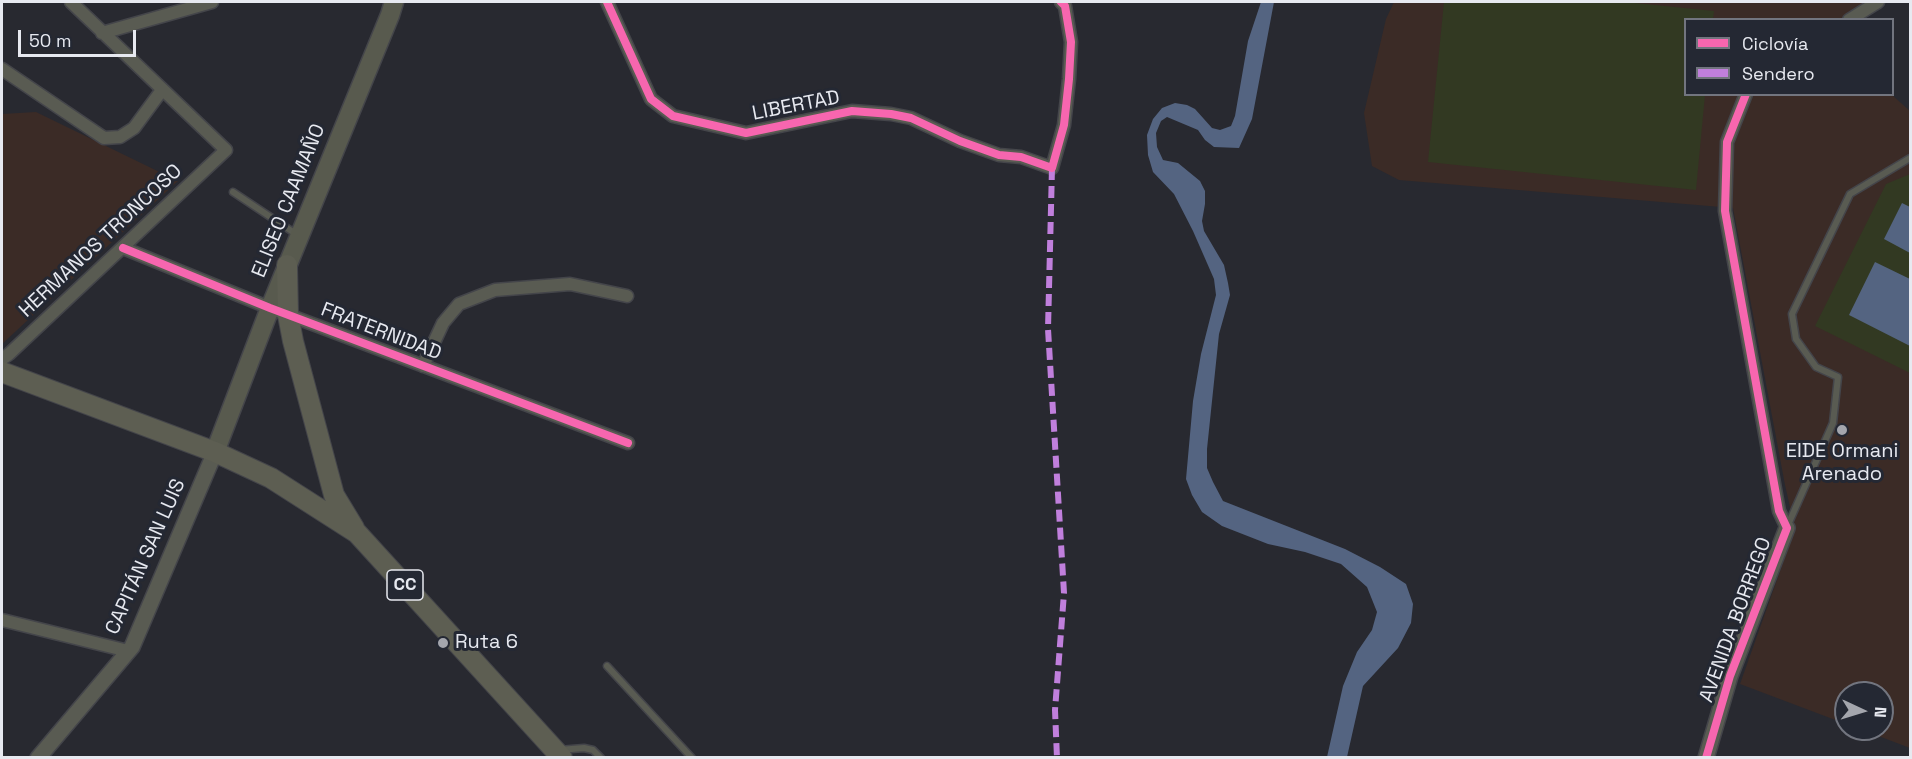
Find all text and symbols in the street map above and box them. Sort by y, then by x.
scale bar [21,18,140,56]
legend [1684,18,1894,96]
text: 50 m [29,29,71,52]
text: Ciclovía [1742,32,1808,55]
text: Sendero [1742,62,1815,85]
street label: LIBERTAD [750,86,842,126]
street label: ELISEO CAAMAÑO [247,121,331,281]
street label: HERMANOS TRONCOSO [15,159,187,323]
street label: FRATERNIDAD [317,298,445,366]
marker: EIDE Ormani Arenado [1835,423,1849,437]
place label: EIDE Ormani Arenado [1786,440,1898,487]
street label: CAPITÁN SAN LUIS [101,475,191,639]
street label: AVENIDA BORREGO [1695,534,1777,706]
road number: CC [387,570,423,600]
place label: Ruta 6 [455,631,518,655]
marker: Ruta 6 [436,636,450,650]
north arrow [1834,681,1894,741]
text: N [1870,706,1891,718]

